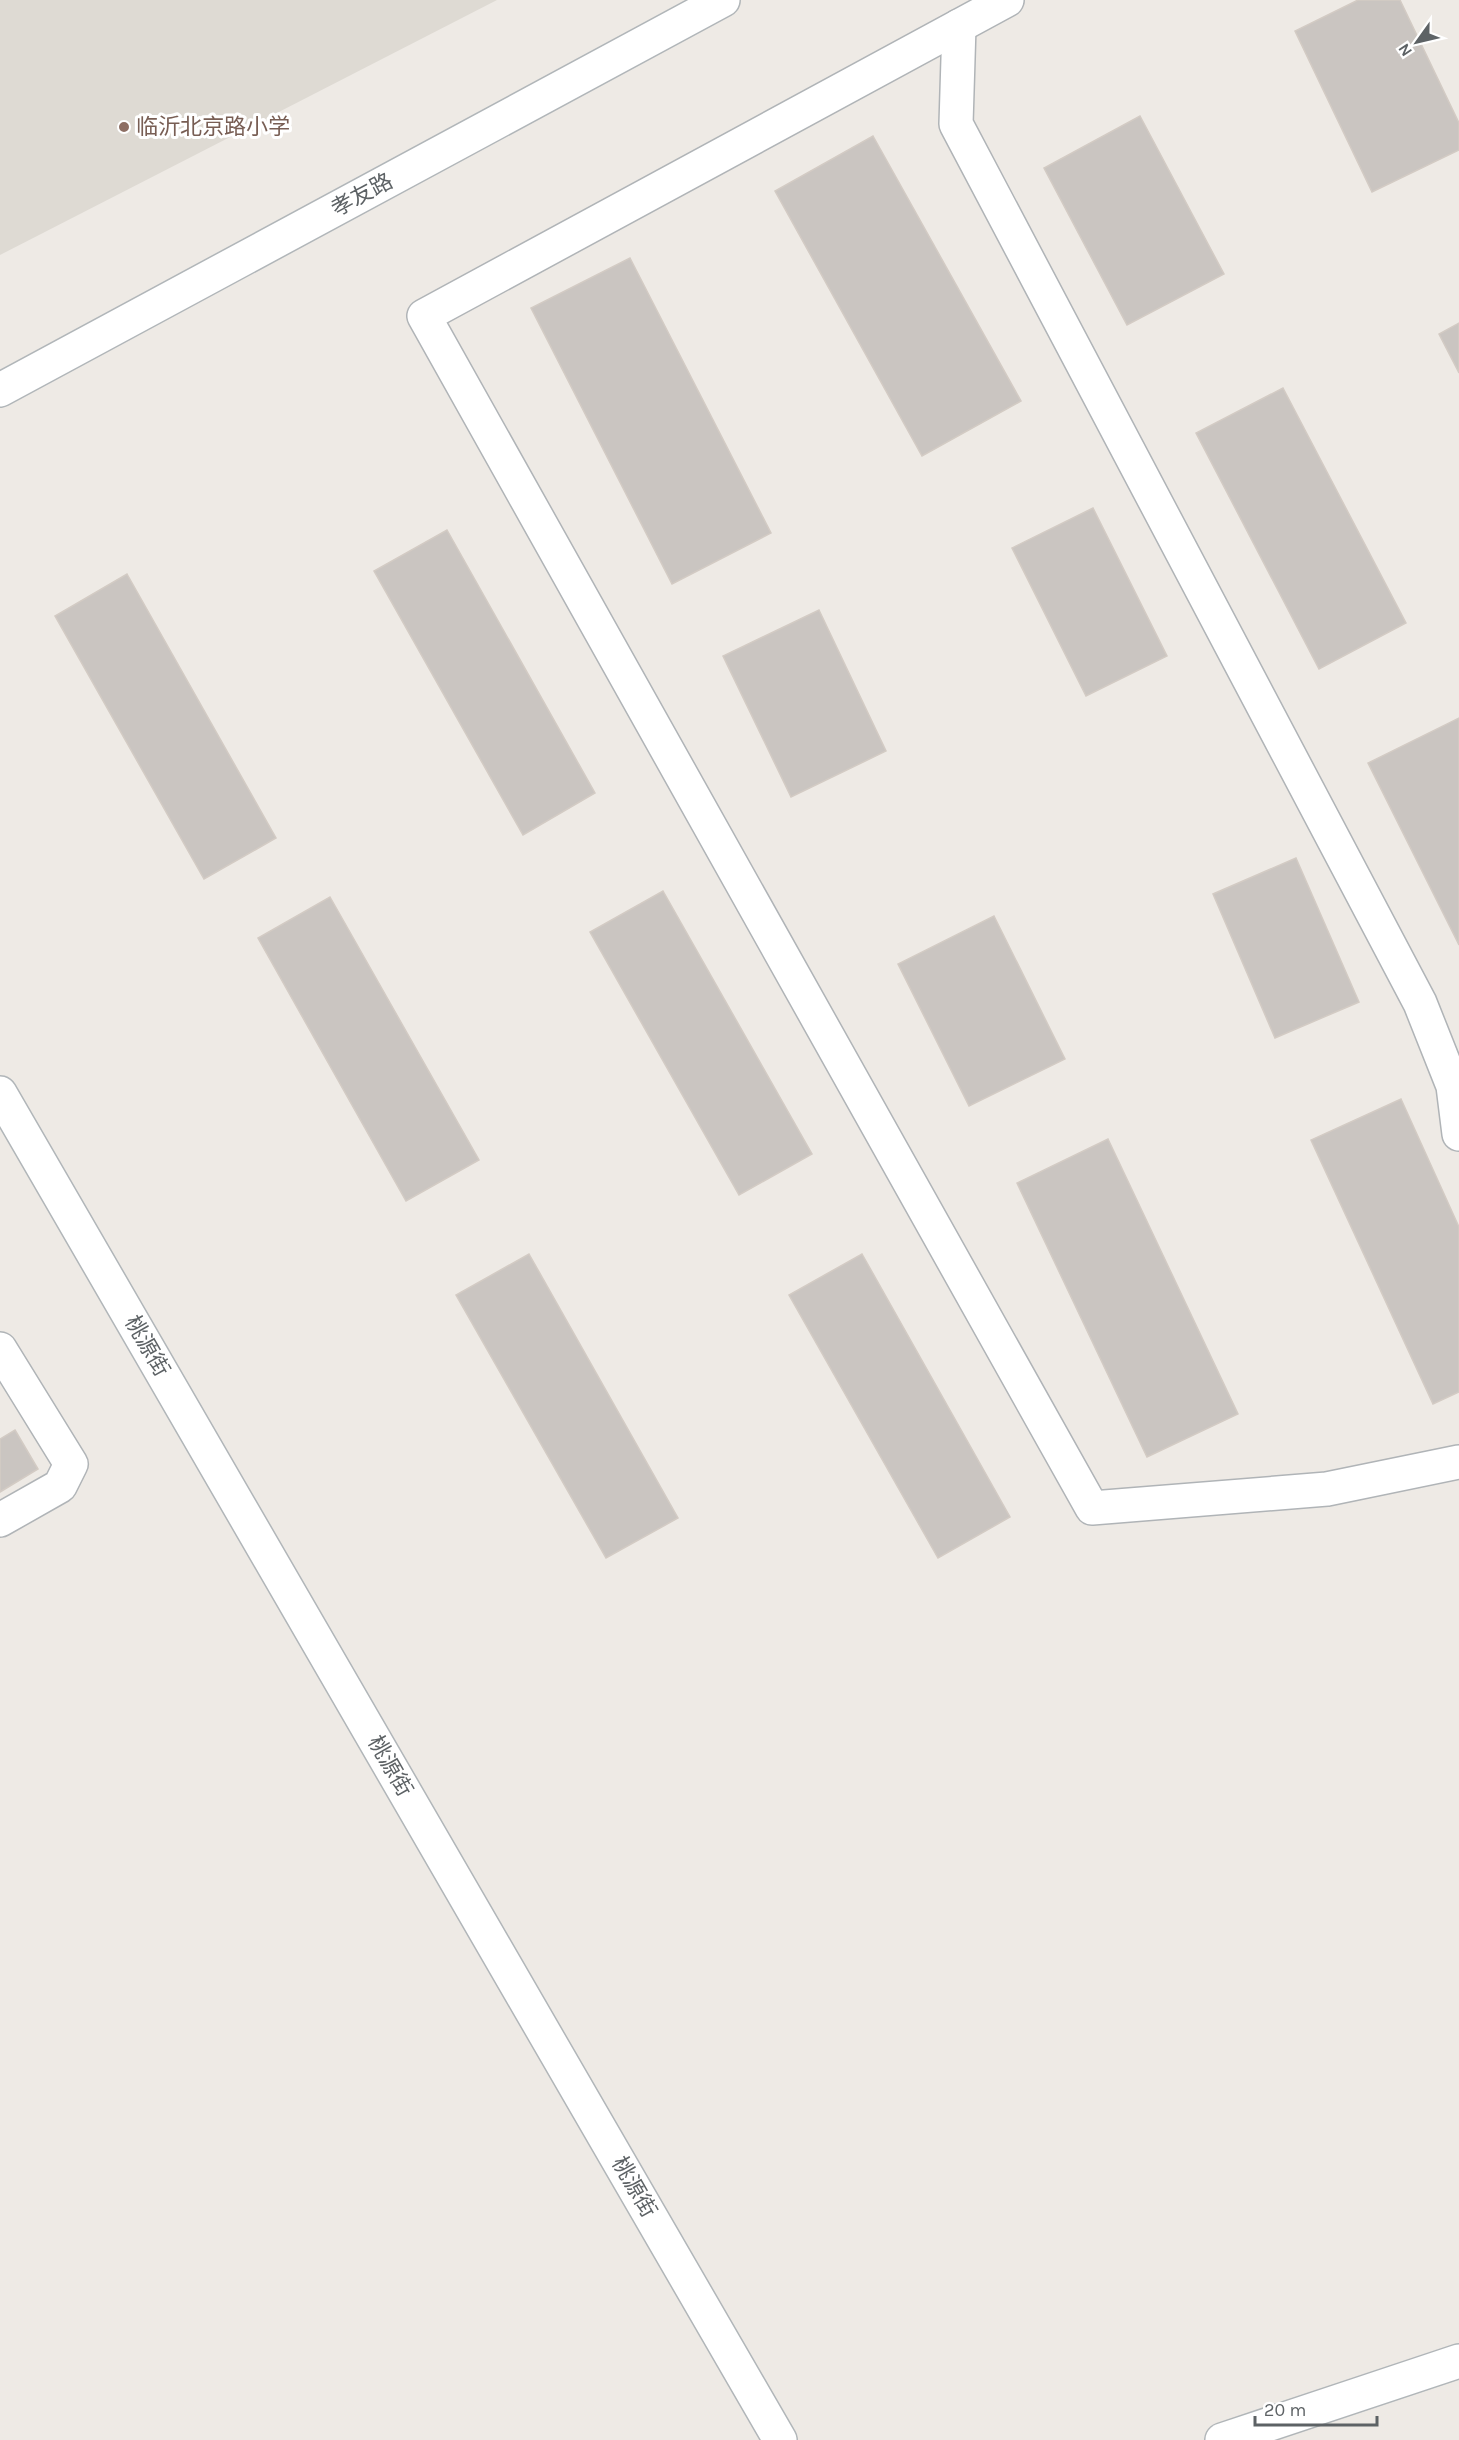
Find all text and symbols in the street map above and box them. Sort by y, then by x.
north arrow [1387,12,1447,72]
text: N [1394,40,1416,60]
place label: 临沂北京路小学 [136,114,290,140]
marker: 临沂北京路小学 [117,120,131,134]
street label: 孝友路 [327,168,397,222]
street label: 桃源街 [119,1311,175,1381]
street label: 桃源街 [362,1731,418,1801]
street label: 桃源街 [606,2152,662,2222]
scale bar [1255,2389,1376,2427]
text: 20 m [1264,2399,1306,2421]

